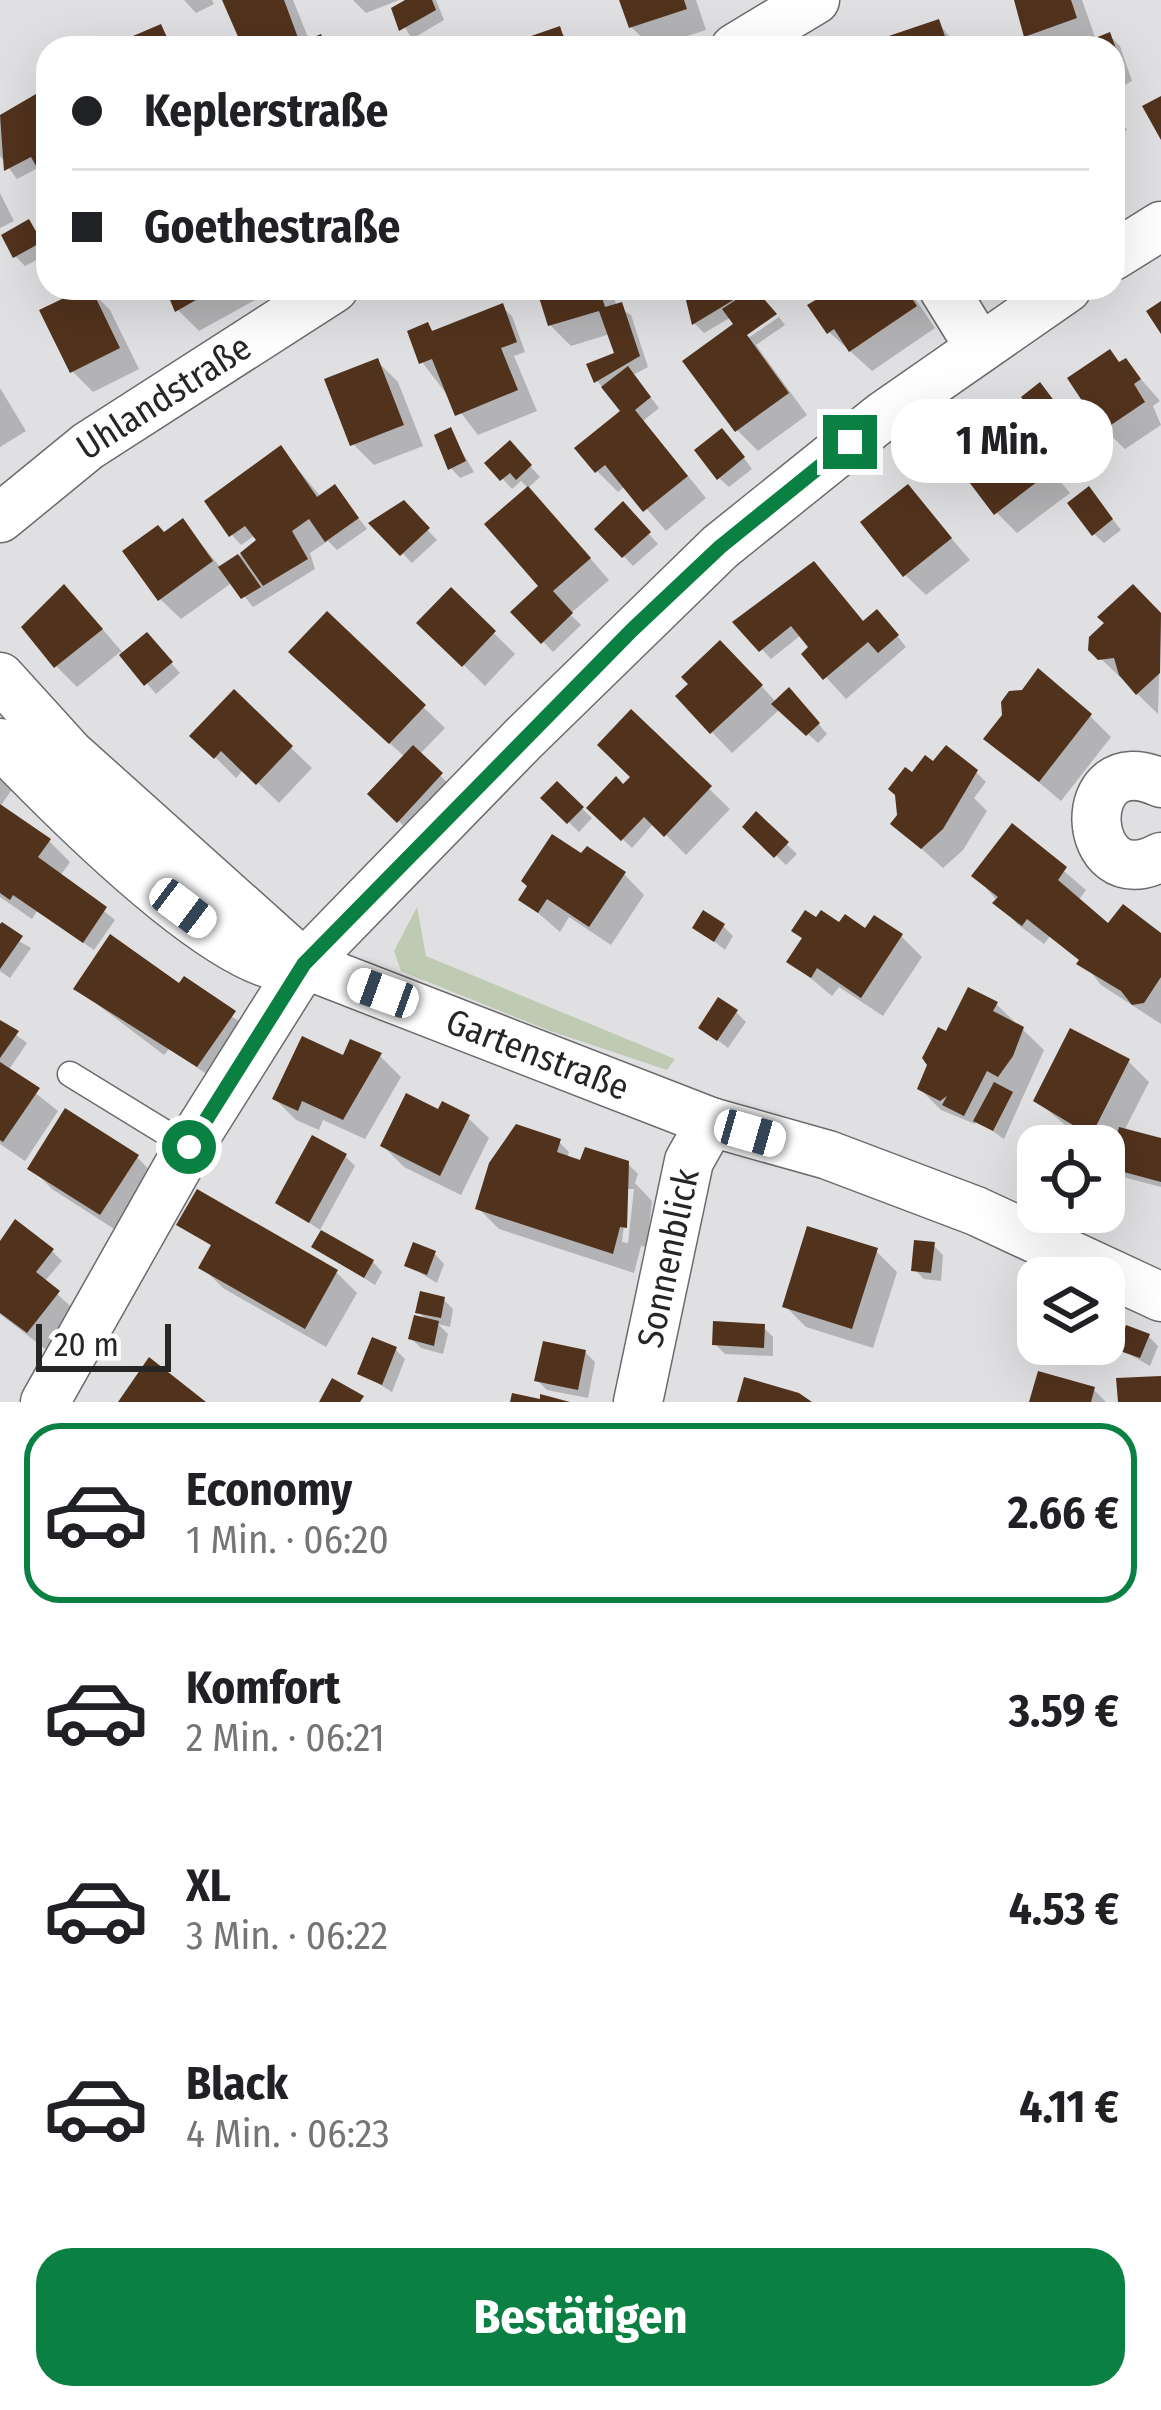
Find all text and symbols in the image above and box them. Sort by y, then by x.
text: Keplerstraße [144,84,388,138]
text: Goethestraße [144,200,400,254]
street label: Uhlandstraße [68,325,259,469]
callout: 1 Min. [892,400,1114,484]
route end [823,415,877,469]
text: 1 Min. [956,418,1048,464]
car [143,872,223,944]
car [343,964,423,1022]
street label: Gartenstraße [440,999,635,1110]
car [710,1106,790,1160]
route start [162,1120,216,1174]
map controls [1017,1125,1125,1365]
button: locate [1017,1125,1125,1233]
street label: Sonnenblick [628,1165,709,1352]
button: layers [1017,1257,1125,1365]
scale bar [36,1318,171,1371]
text: 20 m [54,1325,119,1365]
icon: car [42,1459,150,1567]
text: Economy [186,1463,352,1517]
text: 2.66 € [1008,1486,1119,1540]
text: 1 Min. · 06:20 [186,1517,389,1563]
icon: car [42,1657,150,1765]
text: Komfort [186,1661,340,1715]
text: 3.59 € [1009,1684,1119,1738]
text: 2 Min. · 06:21 [186,1715,385,1761]
icon: car [42,1855,150,1963]
text: XL [186,1859,231,1913]
text: 4.53 € [1009,1882,1119,1936]
text: 3 Min. · 06:22 [186,1913,388,1959]
icon: car [42,2053,150,2161]
text: Black [186,2057,288,2111]
text: 4.11 € [1019,2080,1119,2134]
text: 4 Min. · 06:23 [186,2111,390,2157]
button: Bestätigen [36,2248,1125,2386]

